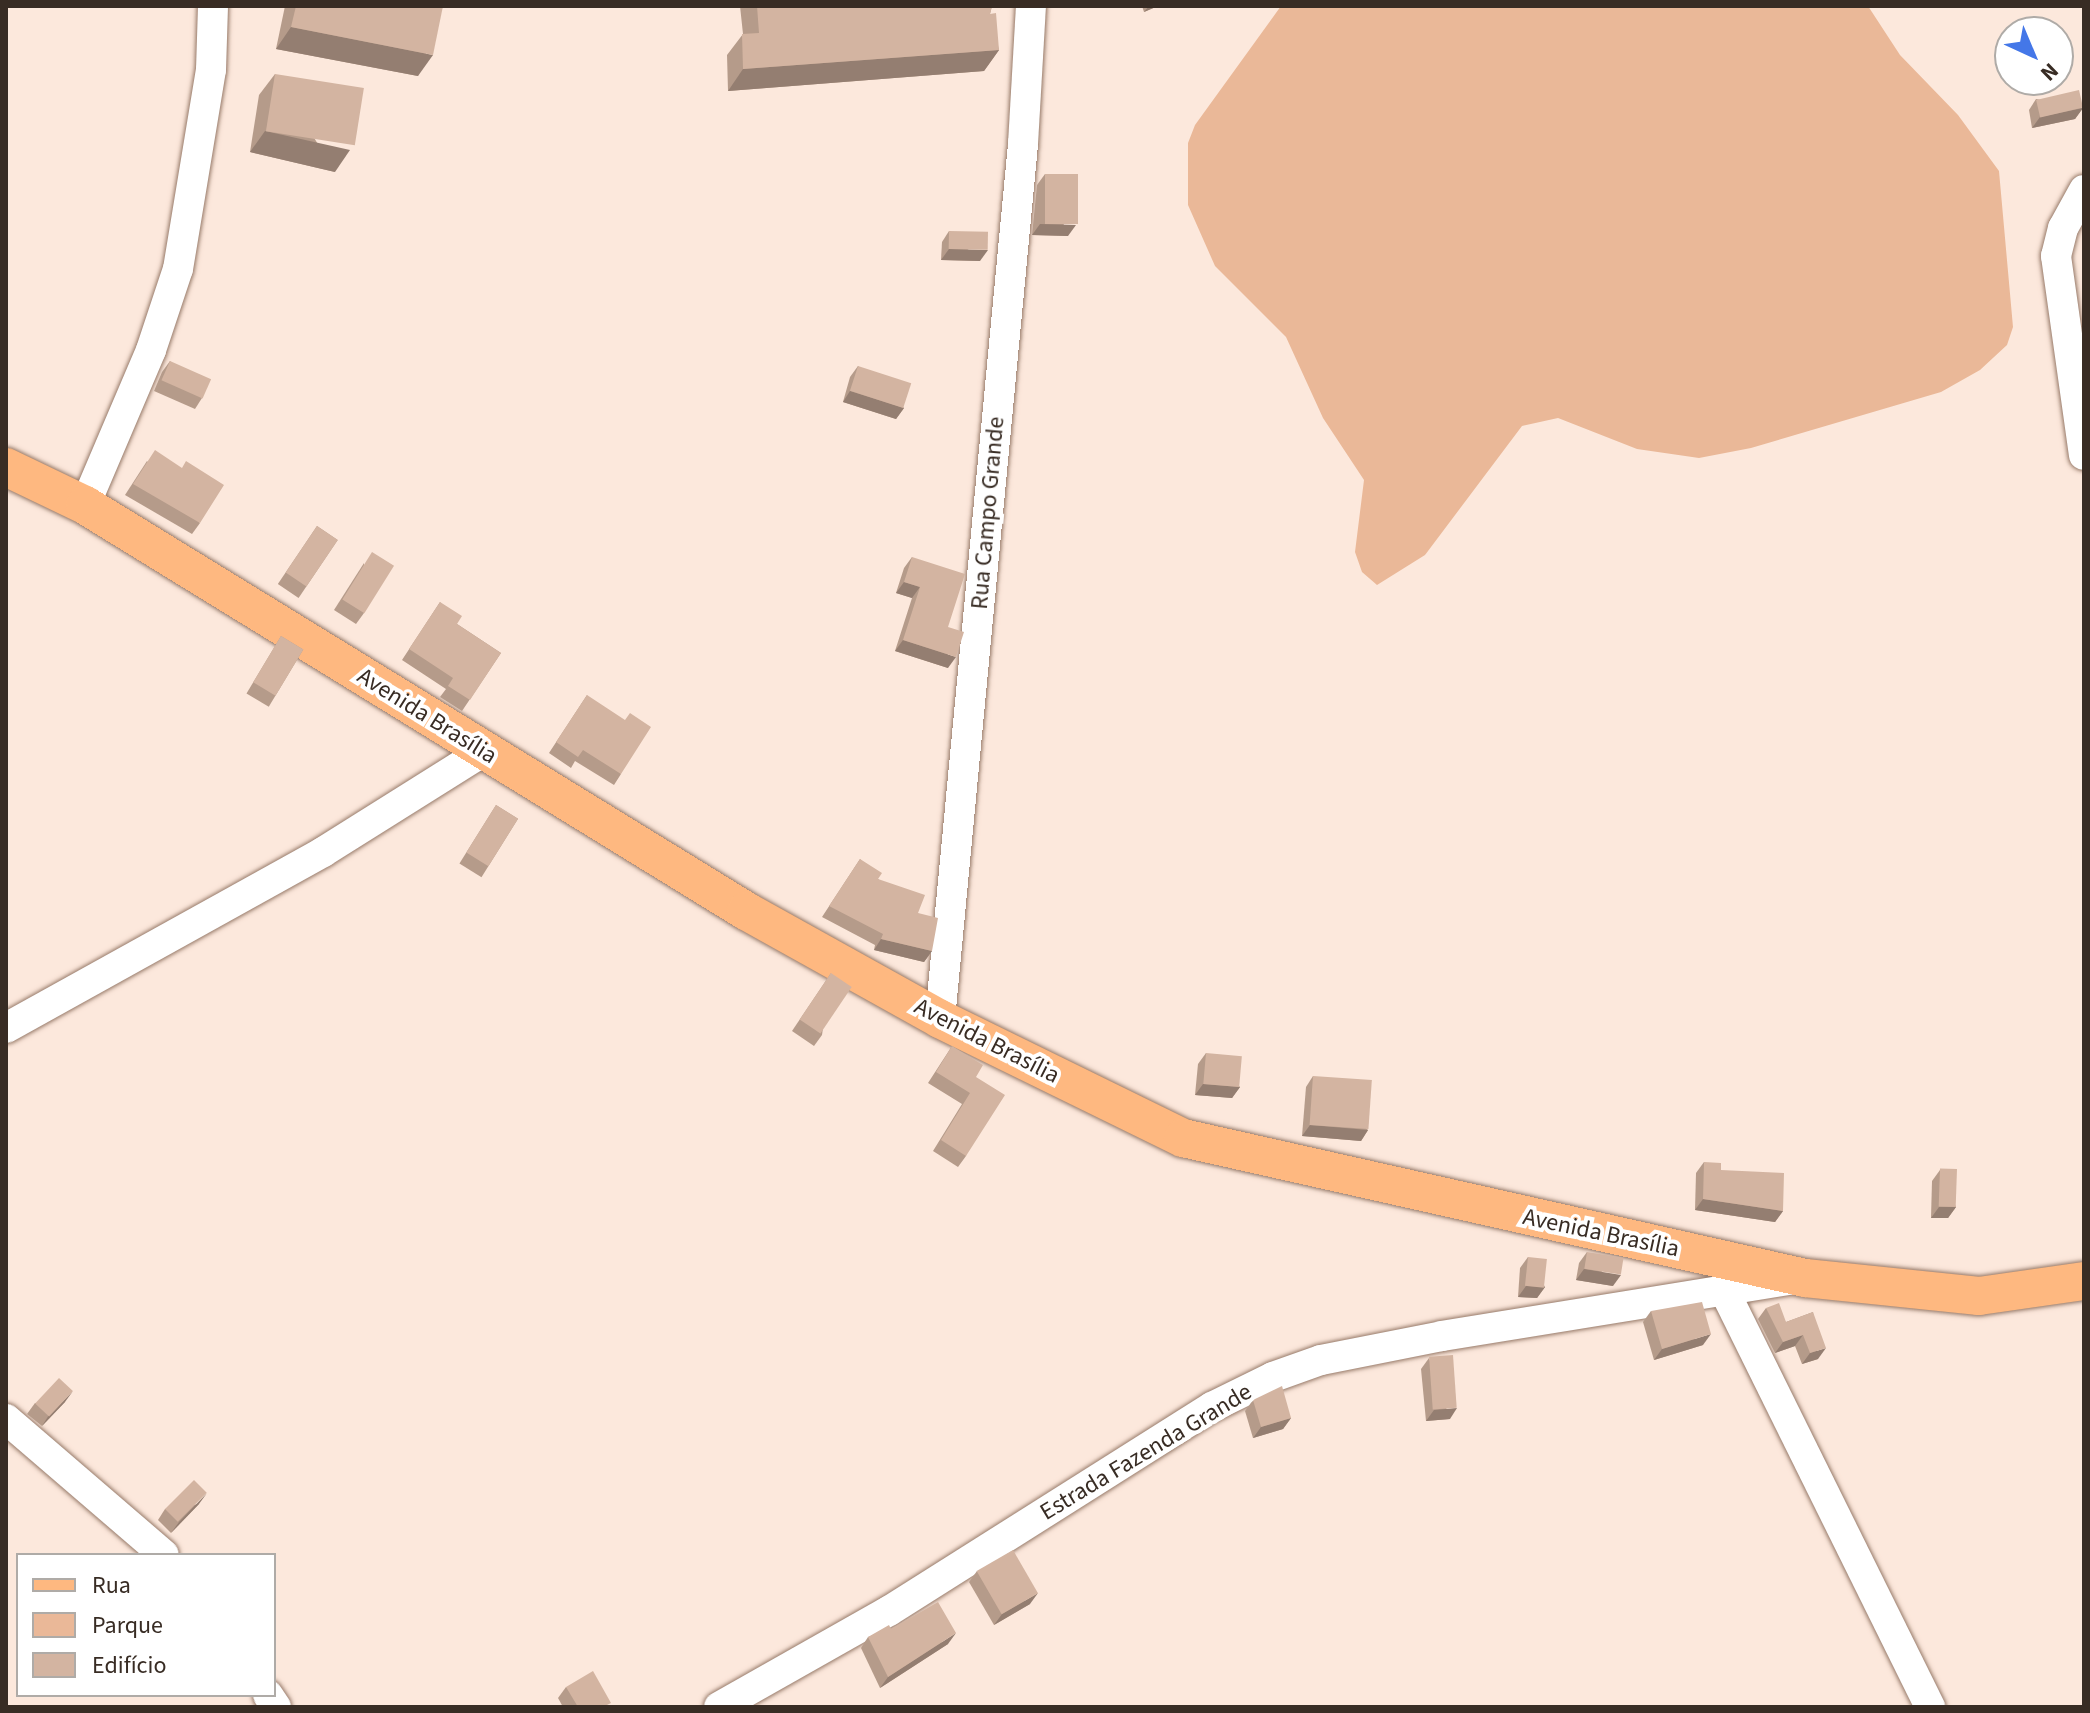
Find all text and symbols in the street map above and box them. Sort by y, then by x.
north arrow [1994,16,2074,96]
text: N [2033,55,2066,88]
street label: Rua Campo Grande [965,415,1011,611]
street label: Avenida Brasília [352,662,502,770]
street label: Avenida Brasília [910,992,1064,1090]
street label: Avenida Brasília [1520,1202,1682,1264]
street label: Estrada Fazenda Grande [1035,1377,1257,1527]
legend [16,1553,276,1697]
text: Rua [92,1568,131,1603]
text: Parque [92,1608,163,1643]
text: Edifício [92,1648,166,1683]

